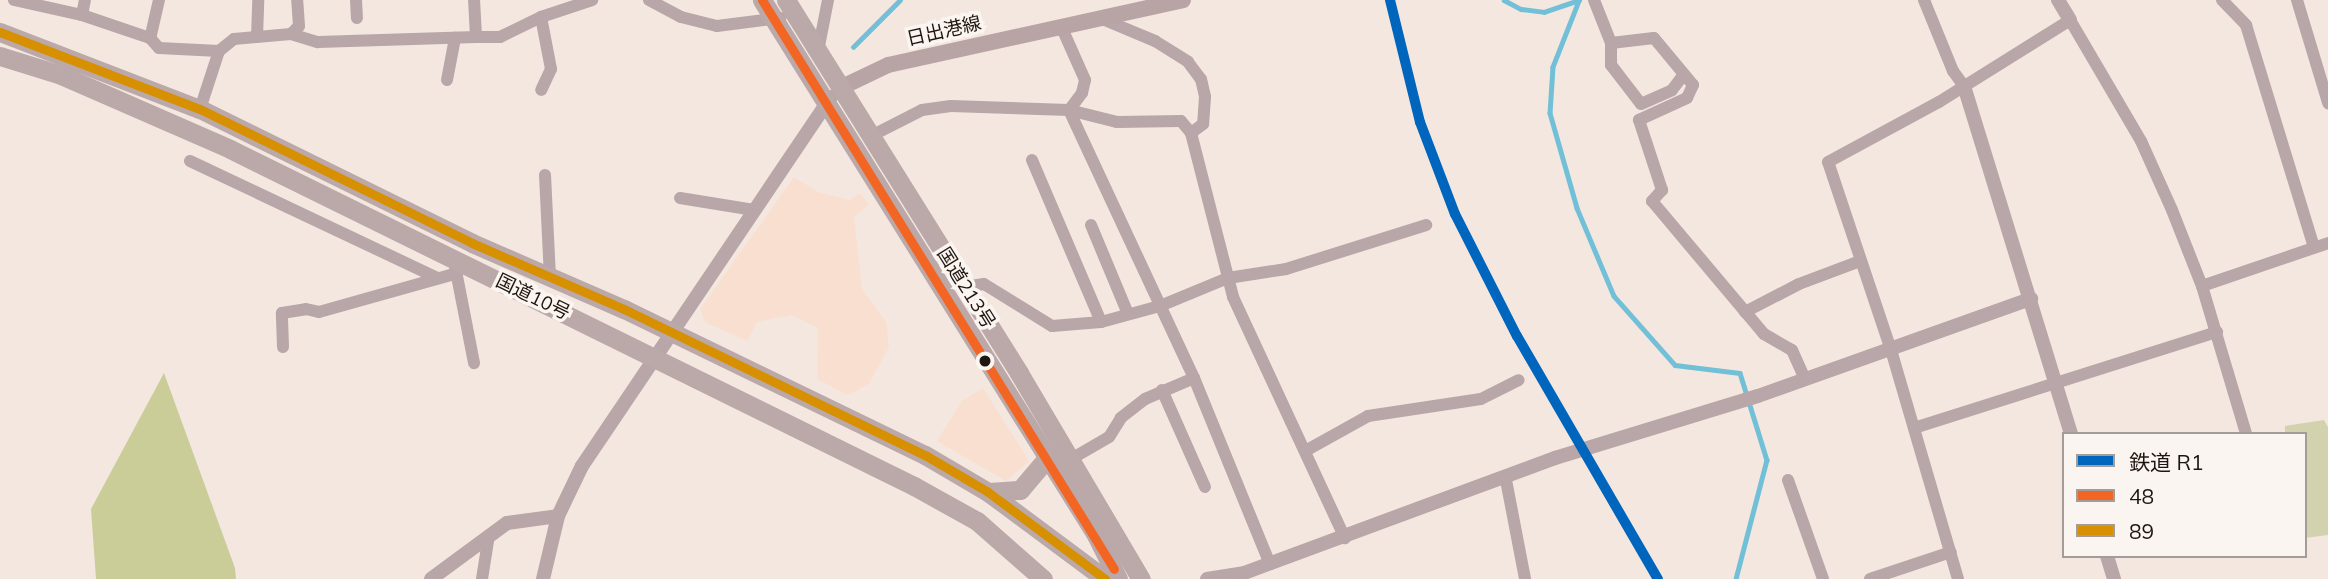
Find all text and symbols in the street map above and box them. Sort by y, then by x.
street label: 日出港線 [904,11,984,51]
street label: 国道213号 [932,243,1000,333]
street label: 国道10号 [492,269,574,325]
unlabelled marker [978,354,992,368]
legend [2062,432,2307,558]
text: 鉄道 R1 [2129,449,2204,475]
text: 48 [2129,483,2154,509]
text: 89 [2129,518,2154,544]

